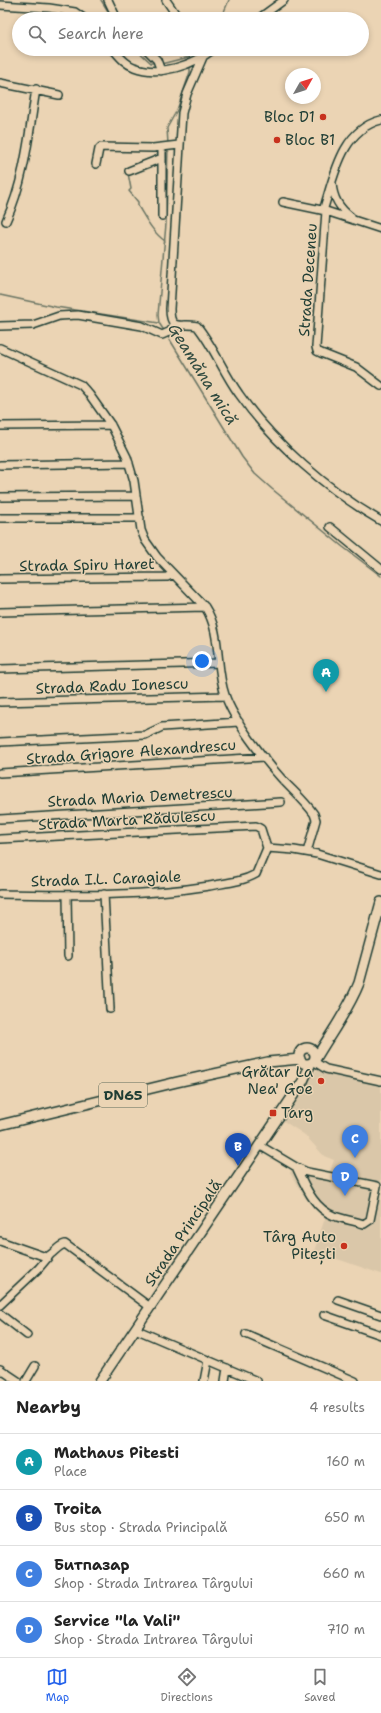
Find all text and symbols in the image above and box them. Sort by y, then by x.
search box [12,12,369,56]
icon: search [26,23,48,45]
text: Search here [58,24,144,44]
north arrow [285,68,321,104]
place label: Bloc D1 [264,107,315,127]
marker: Bloc D1 [318,112,328,122]
place label: Bloc B1 [285,130,335,150]
marker: Bloc B1 [272,135,282,145]
street label: Strada Deceneu [294,223,322,337]
water label: Geamăna mică [163,319,243,429]
street label: Strada Spiru Haret [19,554,155,576]
your location [192,651,212,671]
pin: A [313,659,339,692]
street label: Strada Radu Ionescu [35,673,189,699]
street label: Strada Grigore Alexandrescu [25,735,237,769]
street label: Strada Maria Demetrescu [47,782,233,812]
street label: Strada Marta Rădulescu [38,805,216,835]
street label: Strada I.L. Caragiale [30,866,182,892]
place label: Grătar La Nea' Goe [241,1062,314,1099]
marker: Grătar La Nea' Goe [316,1076,326,1086]
road number: DN65 [99,1083,147,1107]
place label: Targ [281,1103,313,1123]
marker: Targ [268,1108,278,1118]
pin: C [342,1125,368,1158]
pin: B [225,1133,251,1166]
pin: D [332,1163,358,1196]
street label: Strada Principală [140,1175,227,1290]
place label: Târg Auto Pitești [263,1227,336,1265]
marker: Târg Auto Pitești [339,1241,349,1251]
text: Nearby [16,1396,81,1418]
text: 4 results [309,1399,365,1416]
text: Mathaus Pitesti [54,1443,179,1463]
text: A [24,1453,34,1470]
text: 160 m [327,1453,365,1470]
text: Place [54,1463,87,1480]
text: Troita [54,1499,102,1519]
text: B [25,1509,33,1526]
text: 650 m [324,1509,365,1526]
text: Bus stop · Strada Principală [54,1519,227,1536]
text: Битпазар [54,1555,129,1575]
text: C [25,1565,33,1582]
text: 660 m [323,1565,365,1582]
text: Shop · Strada Intrarea Târgului [54,1575,253,1592]
text: Service "la Vali" [54,1611,180,1631]
text: D [24,1621,34,1638]
text: 710 m [327,1621,365,1638]
text: Shop · Strada Intrarea Târgului [54,1631,253,1648]
tab: Map [46,1666,69,1705]
tab: Directions [160,1666,213,1705]
tab: Saved [304,1666,335,1705]

